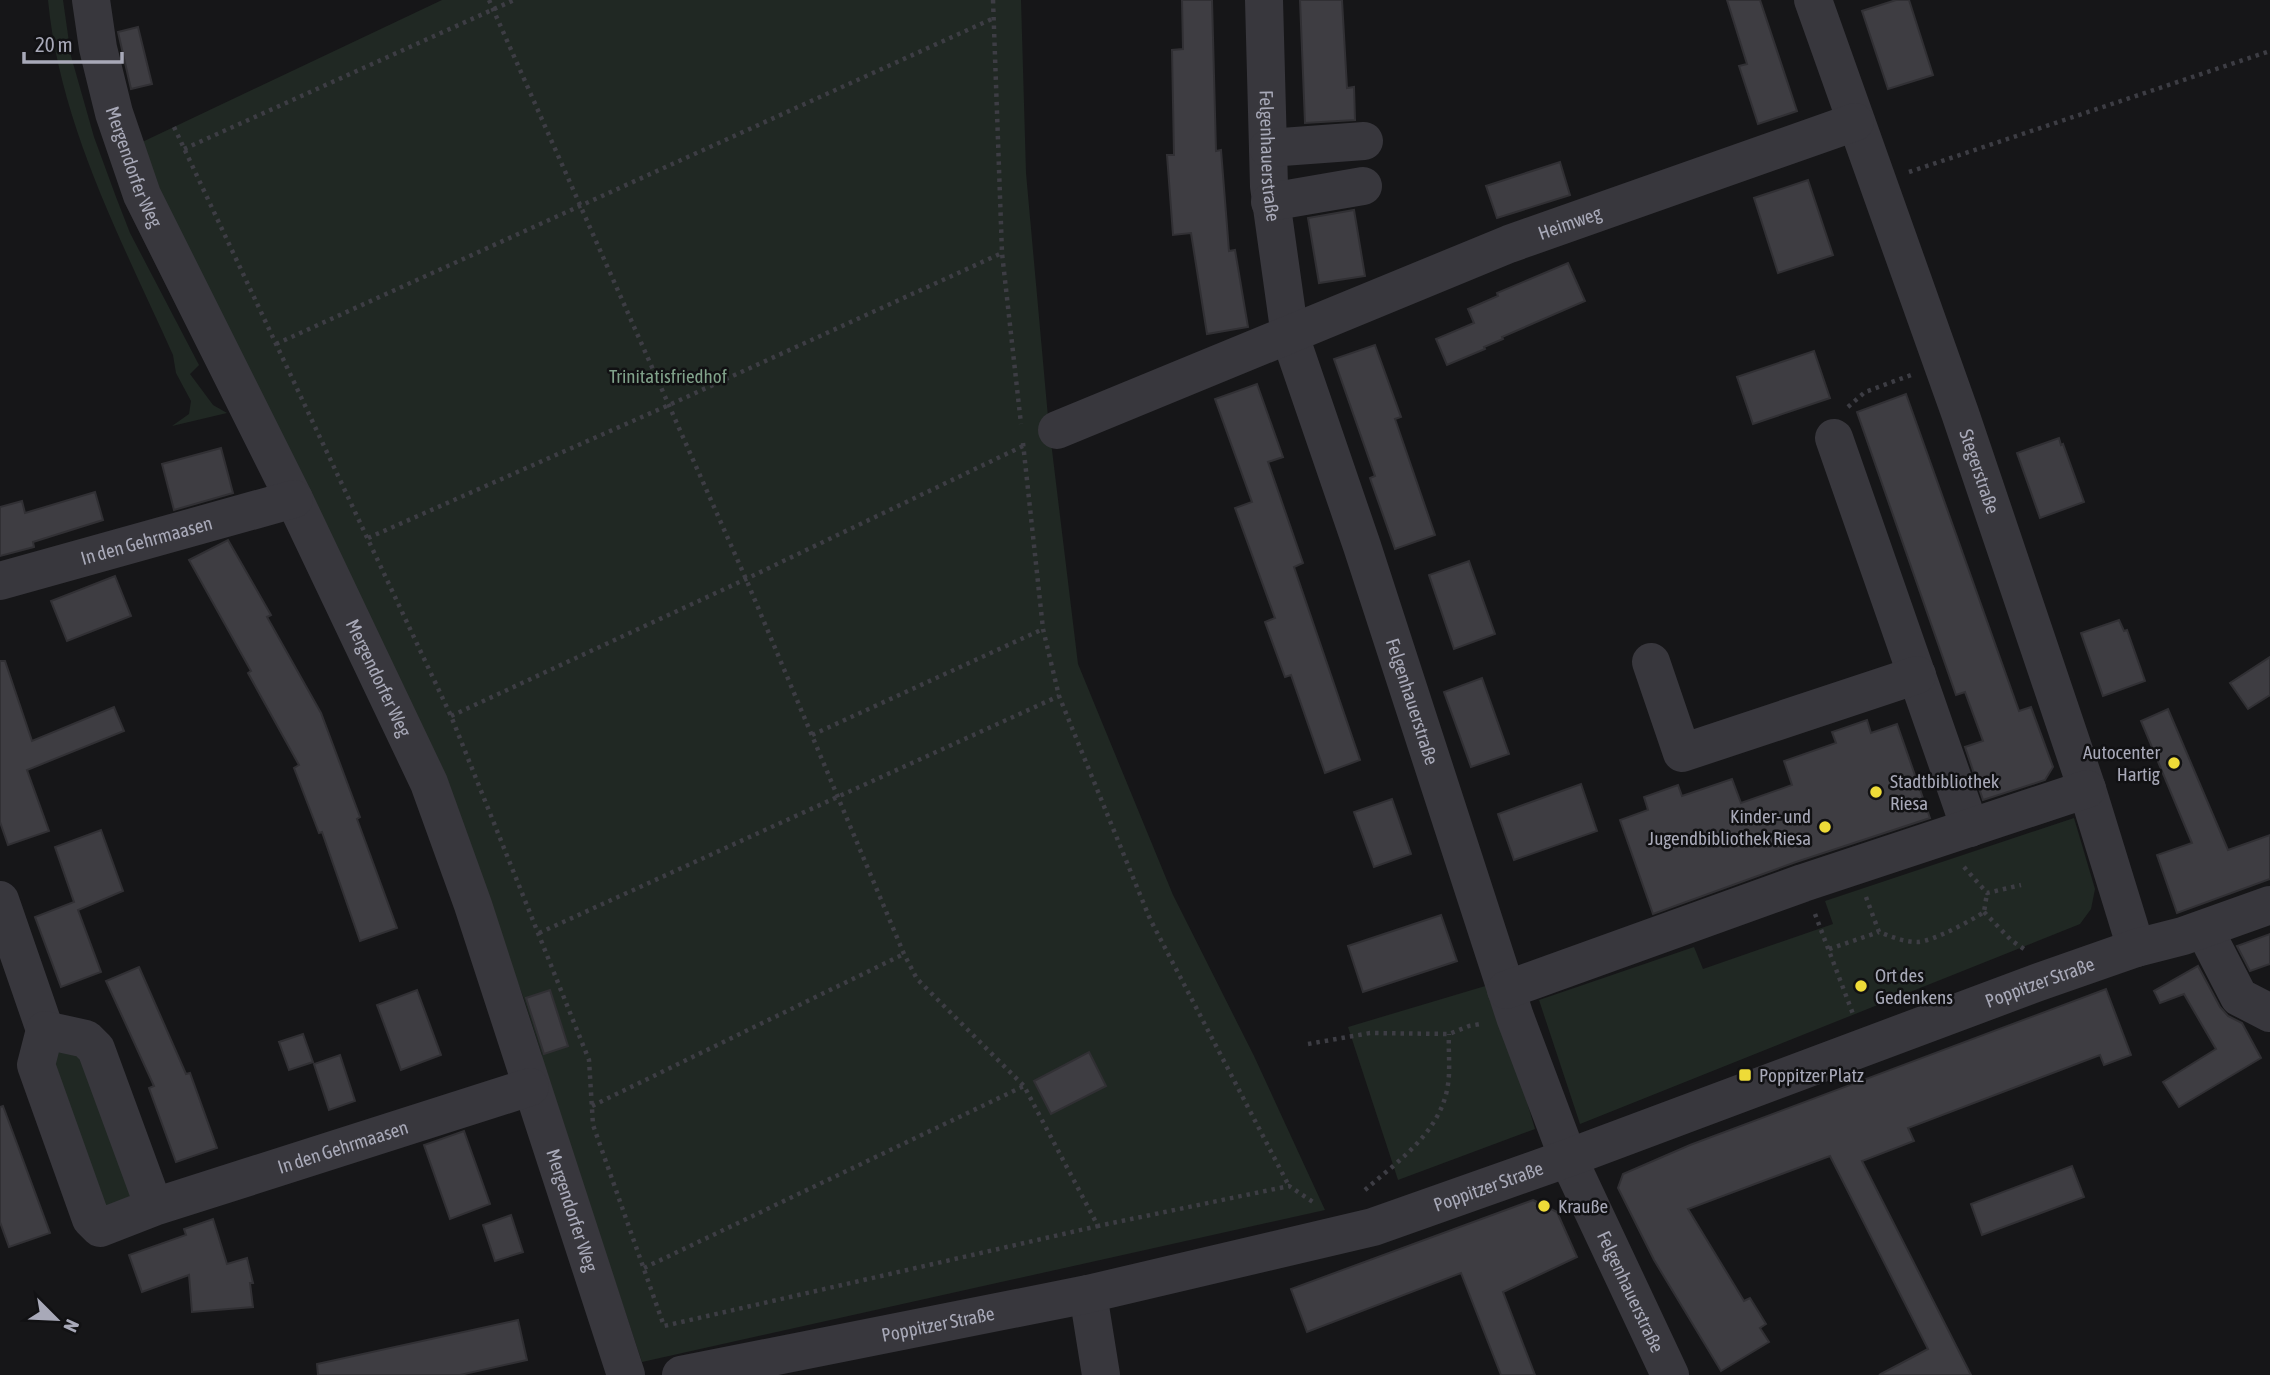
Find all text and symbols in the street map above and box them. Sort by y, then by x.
scale bar [24,21,122,65]
text: 20 m [35,32,73,56]
street label: Felgenhauerstraße [1255,90,1285,223]
street label: Mergendorfer Weg [102,104,168,232]
street label: Heimweg [1535,201,1605,244]
park label: Trinitatisfriedhof [609,365,727,387]
street label: Stegerstraße [1955,426,2004,517]
street label: In den Gehrmaasen [78,511,215,569]
street label: Mergendorfer Weg [342,616,417,741]
street label: Felgenhauerstraße [1382,635,1443,768]
place label: Autocenter Hartig [2083,741,2161,785]
marker: Autocenter Hartig [2166,755,2182,771]
place label: Stadtbibliothek Riesa [1890,770,2000,814]
marker: Stadtbibliothek Riesa [1868,784,1884,800]
place label: Kinder- und Jugendbibliothek Riesa [1648,805,1811,849]
marker: Kinder- und Jugendbibliothek Riesa [1817,819,1833,835]
street label: Poppitzer Straße [1982,952,2097,1012]
place label: Ort des Gedenkens [1875,964,1953,1008]
marker: Ort des Gedenkens [1853,978,1869,994]
place label: Poppitzer Platz [1759,1064,1864,1086]
marker: Poppitzer Platz [1737,1067,1753,1083]
street label: In den Gehrmaasen [275,1116,411,1178]
street label: Mergendorfer Weg [542,1146,603,1275]
street label: Poppitzer Straße [1431,1157,1546,1216]
place label: Krauße [1558,1195,1608,1217]
marker: Krauße [1536,1198,1552,1214]
street label: Felgenhauerstraße [1593,1227,1669,1356]
north arrow [21,1284,91,1354]
street label: Poppitzer Straße [880,1302,996,1346]
text: N [59,1316,84,1336]

